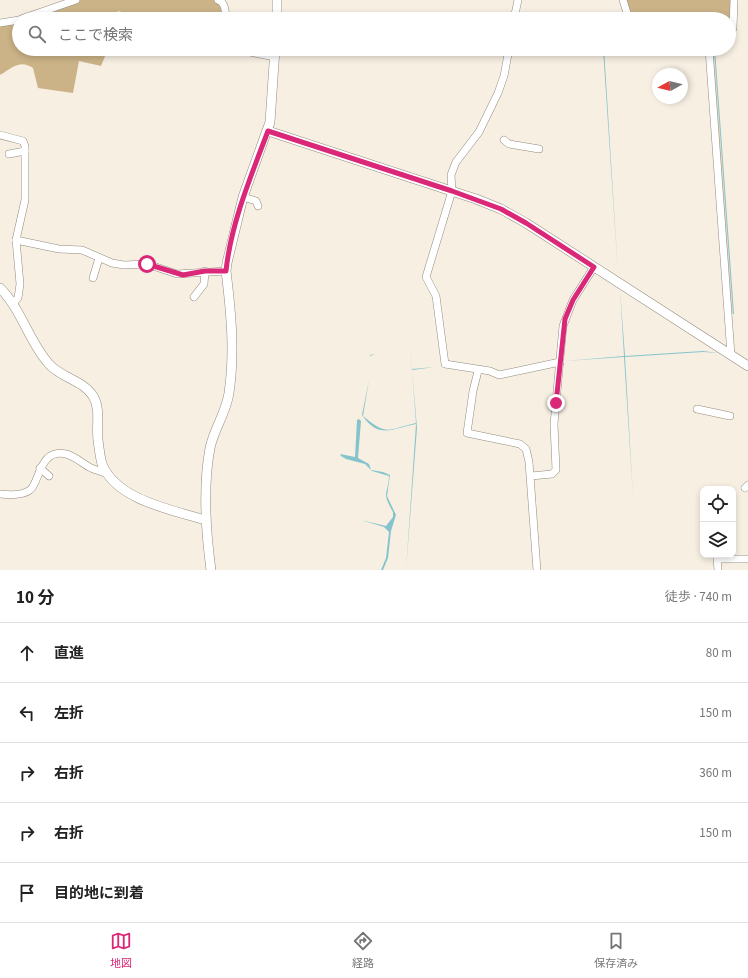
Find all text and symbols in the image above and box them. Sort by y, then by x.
search box [12,12,736,56]
icon: search [26,23,48,45]
text: ここで検索 [58,25,133,46]
north arrow [652,68,688,104]
route start [138,255,156,273]
route end [547,394,565,412]
map controls [700,486,736,558]
button: locate [700,486,736,522]
button: layers [700,522,736,558]
text: 10 分 [16,586,54,610]
text: 徒歩 · 740 m [665,588,732,606]
icon: ahead [16,642,38,664]
text: 直進 [54,643,84,664]
text: 80 m [706,644,732,662]
icon: left [16,702,38,724]
text: 左折 [54,703,84,724]
text: 150 m [699,704,732,722]
icon: right [16,762,38,784]
text: 右折 [54,763,84,784]
text: 360 m [699,764,732,782]
icon: right [16,822,38,844]
text: 右折 [54,823,84,844]
text: 150 m [699,824,732,842]
icon: arrive [16,882,38,904]
text: 目的地に到着 [54,883,144,904]
tab: 地図 [110,930,132,971]
tab: 経路 [352,930,374,971]
tab: 保存済み [594,930,638,971]

